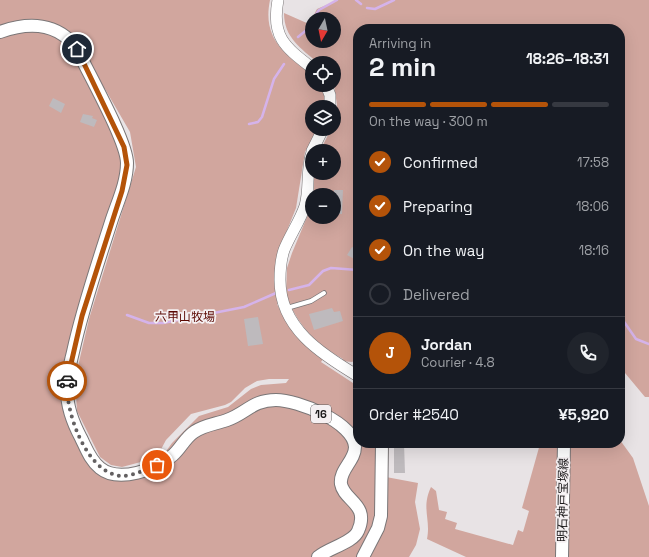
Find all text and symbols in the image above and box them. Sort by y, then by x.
north arrow [305,12,341,48]
map controls [305,12,341,224]
pin [60,32,94,66]
text: Arriving in [369,35,431,52]
icon: home [66,38,88,60]
text: 18:26–18:31 [526,49,609,68]
text: 2 min [369,50,436,84]
button: locate [305,56,341,92]
button: layers [305,100,341,136]
text: On the way · 300 m [369,113,488,130]
button: + [305,144,341,180]
icon: check [369,151,391,173]
text: Confirmed [403,153,478,172]
text: 17:58 [577,154,609,171]
button: − [305,188,341,224]
icon: check [369,195,391,217]
text: Preparing [403,197,473,216]
text: 18:06 [576,198,609,215]
icon: check [369,239,391,261]
text: On the way [403,241,484,260]
text: 18:16 [579,242,609,259]
text: Delivered [403,285,470,304]
park label: 六甲山牧場 [155,309,215,325]
button: phone [567,332,609,374]
text: Jordan [421,335,472,354]
text: J [385,343,395,362]
text: Courier · 4.8 [421,354,495,371]
courier [47,361,87,401]
icon: car [56,370,78,392]
road number: 16 [311,405,331,423]
text: Order #2540 [369,405,459,424]
text: ¥5,920 [558,405,609,424]
pin [140,448,174,482]
icon: bag [146,454,168,476]
street label: 明石神戸宝塚線 [554,458,572,542]

